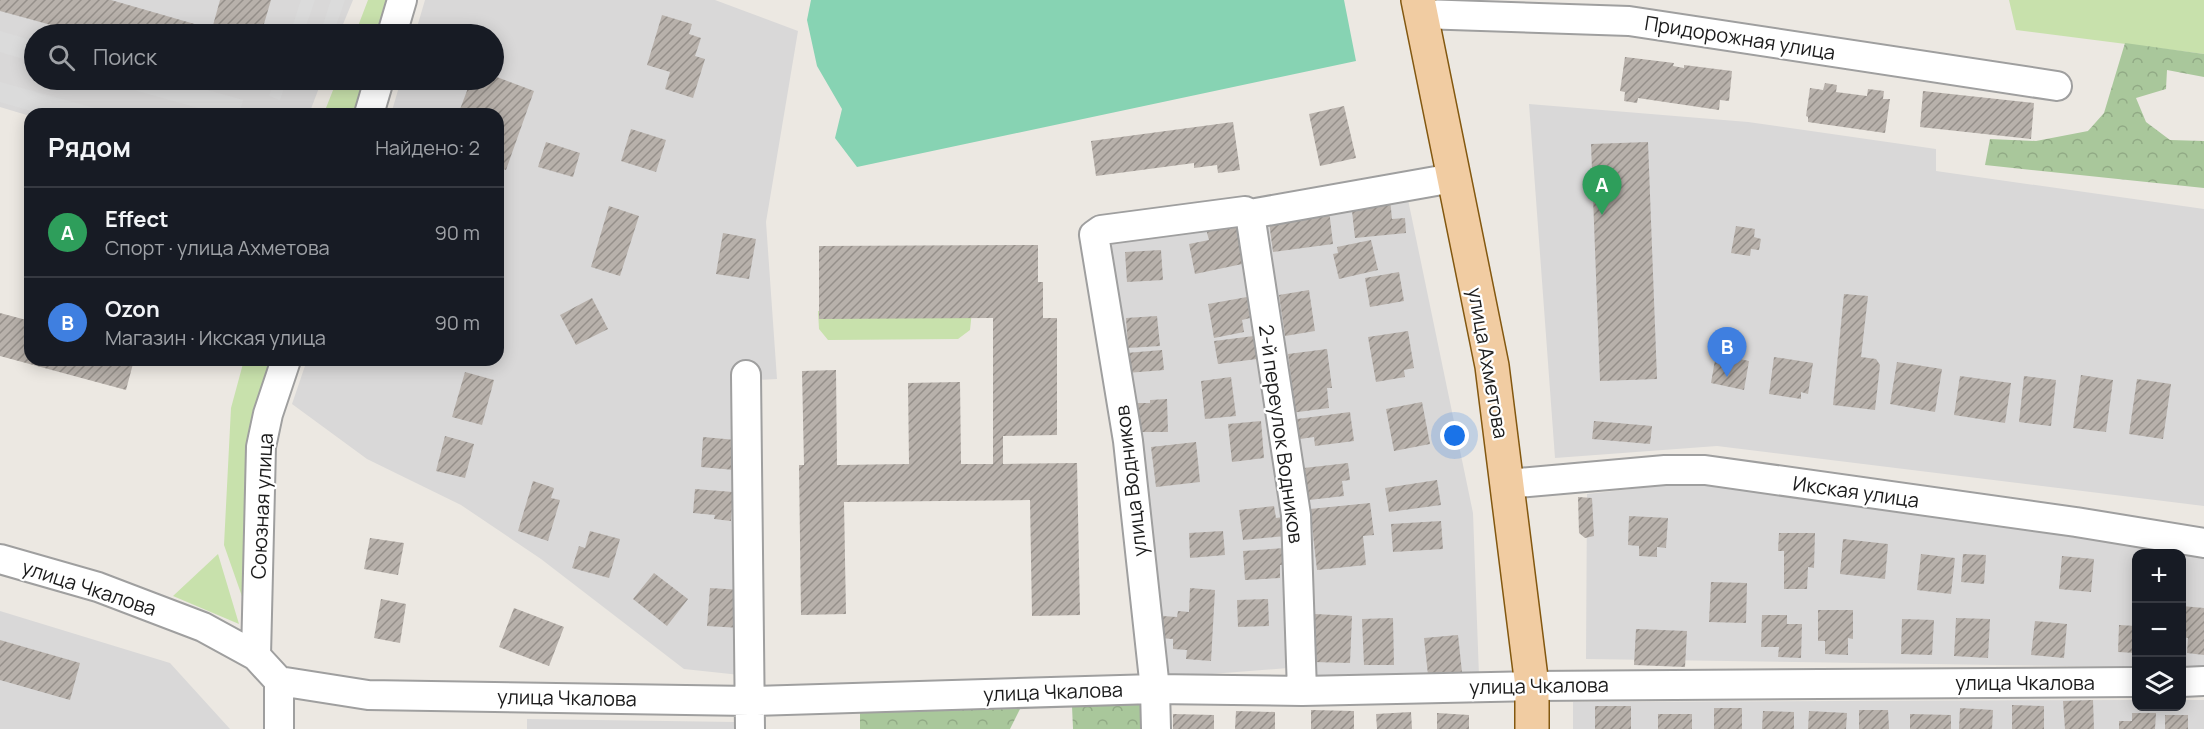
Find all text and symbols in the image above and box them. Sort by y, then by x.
street label: Придорожная улица [1643,9,1837,66]
search box [24,24,504,90]
icon: search [45,41,78,74]
text: Поиск [93,42,157,72]
text: Рядом [48,129,131,165]
text: Найдено: 2 [375,134,480,161]
pin: A [1582,166,1622,215]
text: Effect [105,204,169,234]
text: A [61,219,74,246]
text: 90 m [434,219,480,246]
text: Спорт · улица Ахметова [105,234,330,261]
street label: улица Ахметова [1462,285,1515,440]
text: Ozon [105,294,160,324]
text: B [61,309,74,336]
text: 90 m [434,309,480,336]
street label: 2-й переулок Водников [1253,323,1310,545]
text: Магазин · Икская улица [105,324,326,351]
pin: B [1708,328,1746,377]
street label: улица Водников [1108,404,1153,558]
your location [1440,421,1469,450]
street label: Союзная улица [244,432,279,580]
street label: Икская улица [1791,469,1921,514]
map controls [2132,549,2186,711]
button: + [2132,549,2186,603]
street label: улица Чкалова [19,553,160,622]
button: − [2132,603,2186,657]
button: layers [2132,657,2186,711]
street label: улица Чкалова [1955,669,2095,696]
street label: улица Чкалова [1469,671,1609,700]
street label: улица Чкалова [983,676,1123,707]
street label: улица Чкалова [497,683,637,712]

